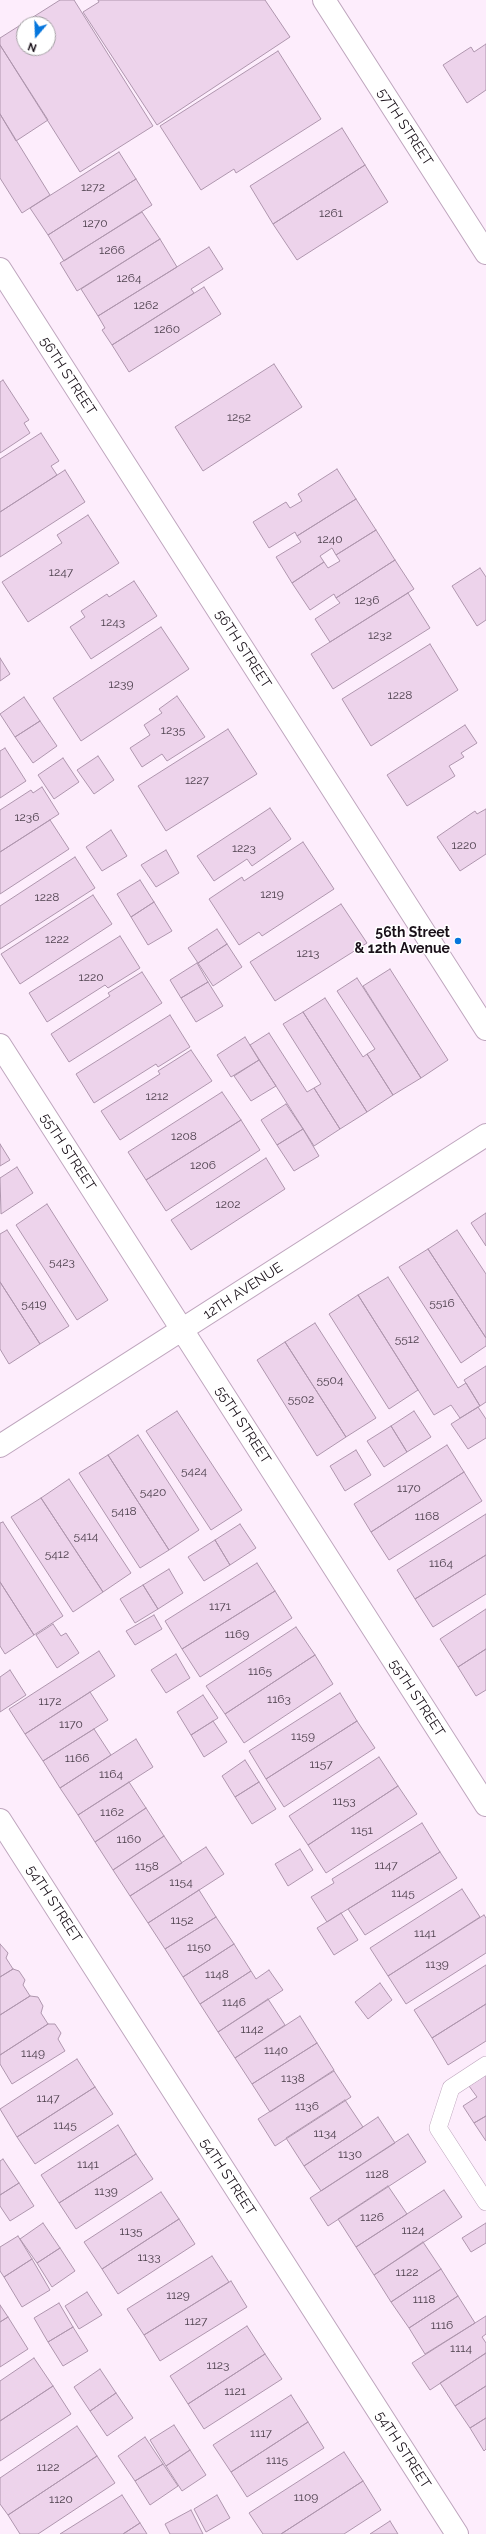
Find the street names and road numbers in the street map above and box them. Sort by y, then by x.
street label: 57TH STREET [374,85,436,169]
street label: 56TH STREET [36,334,100,418]
street label: 56TH STREET [211,607,275,691]
street label: 55TH STREET [37,1110,99,1194]
street label: 12TH AVENUE [200,1259,286,1323]
street label: 55TH STREET [212,1383,274,1467]
street label: 55TH STREET [386,1656,448,1740]
street label: 54TH STREET [23,1862,85,1946]
street label: 54TH STREET [197,2135,259,2219]
street label: 54TH STREET [372,2408,434,2492]

